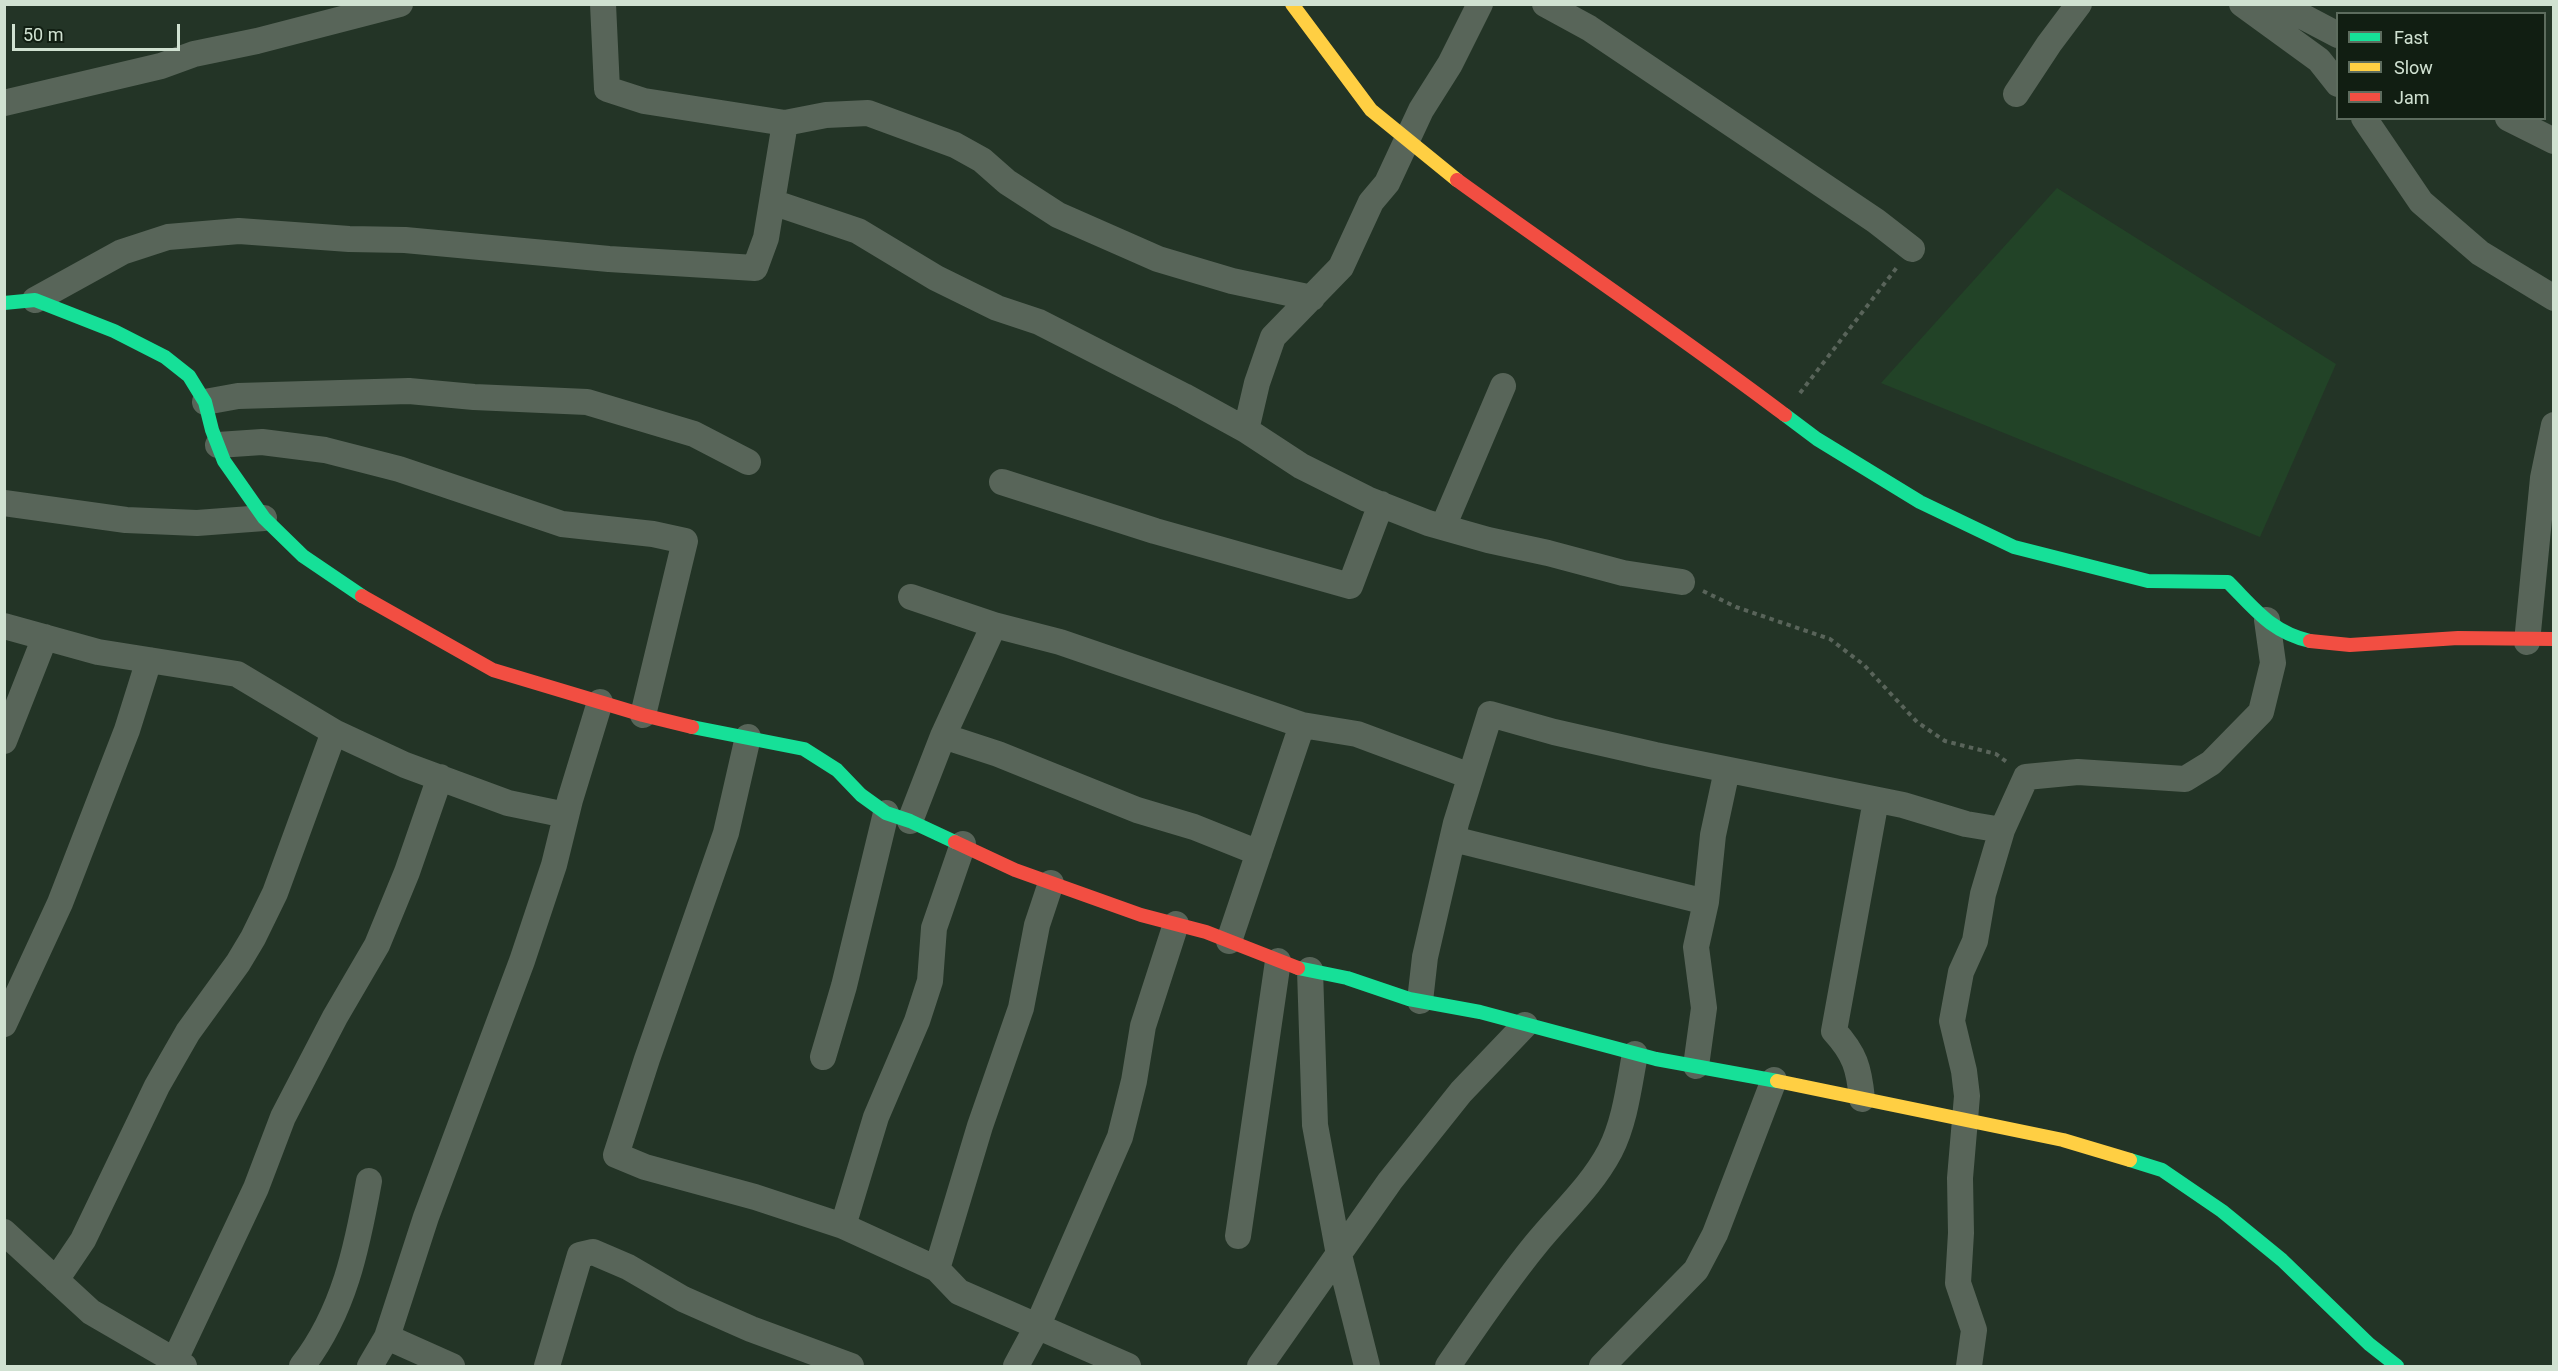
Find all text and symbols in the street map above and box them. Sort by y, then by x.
scale bar [15,12,183,50]
legend [2336,12,2546,120]
text: 50 m [23,24,63,45]
text: Fast [2394,27,2429,48]
text: Slow [2394,57,2433,78]
text: Jam [2394,87,2430,108]

